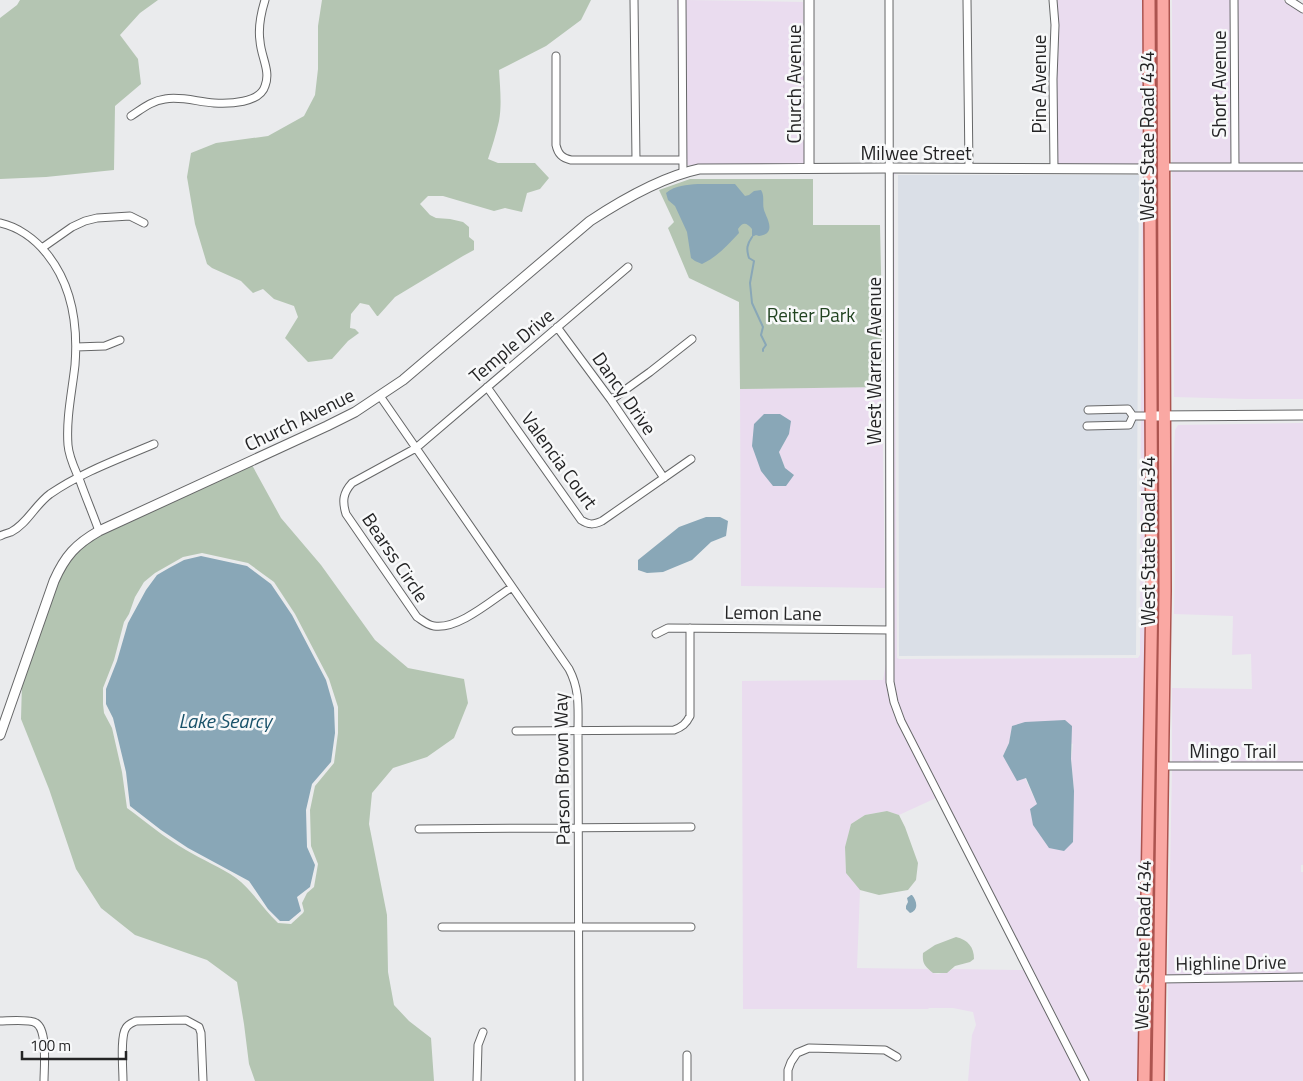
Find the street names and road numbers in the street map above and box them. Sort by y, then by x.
street label: Church Avenue [779,24,808,144]
street label: Short Avenue [1204,30,1233,138]
street label: Pine Avenue [1024,35,1053,133]
street label: West State Road 434 [1132,51,1161,221]
street label: Milwee Street [860,138,972,167]
street label: West Warren Avenue [859,277,888,445]
street label: Temple Drive [462,301,560,389]
street label: Dancy Drive [586,346,664,440]
street label: Church Avenue [239,380,359,458]
street label: Valencia Court [515,405,605,515]
street label: West State Road 434 [1133,456,1162,626]
street label: Bearss Circle [355,506,437,608]
street label: Lemon Lane [724,597,822,627]
street label: Parson Brown Way [545,692,577,846]
street label: Mingo Trail [1189,736,1277,765]
street label: West State Road 434 [1126,860,1158,1030]
street label: Highline Drive [1175,947,1287,977]

